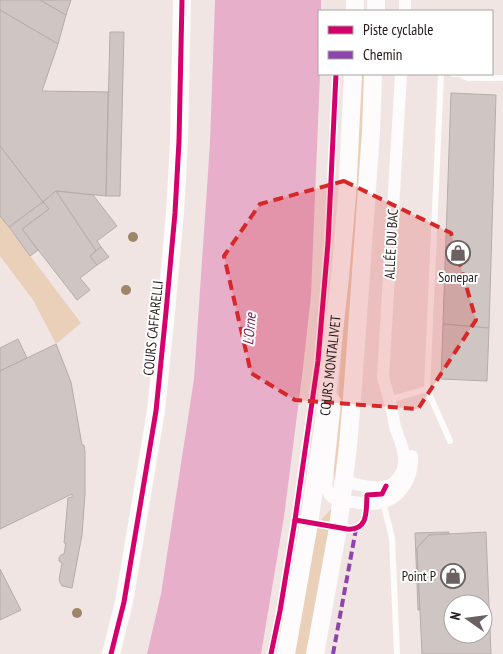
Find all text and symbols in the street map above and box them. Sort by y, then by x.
legend [318,10,493,75]
text: Piste cyclable [363,20,433,39]
text: Chemin [363,45,402,64]
street label: ALLÉE DU BAC [380,208,402,280]
shop icon: Sonepar [445,240,471,266]
place label: Sonepar [438,268,478,286]
street label: COURS CAFFARELLI [139,280,167,376]
water label: L'Orne [238,311,260,346]
street label: COURS MONTALIVET [316,314,345,417]
shop icon: Point P [440,563,466,589]
place label: Point P [402,567,436,585]
north arrow [443,594,493,644]
text: N [446,610,465,622]

